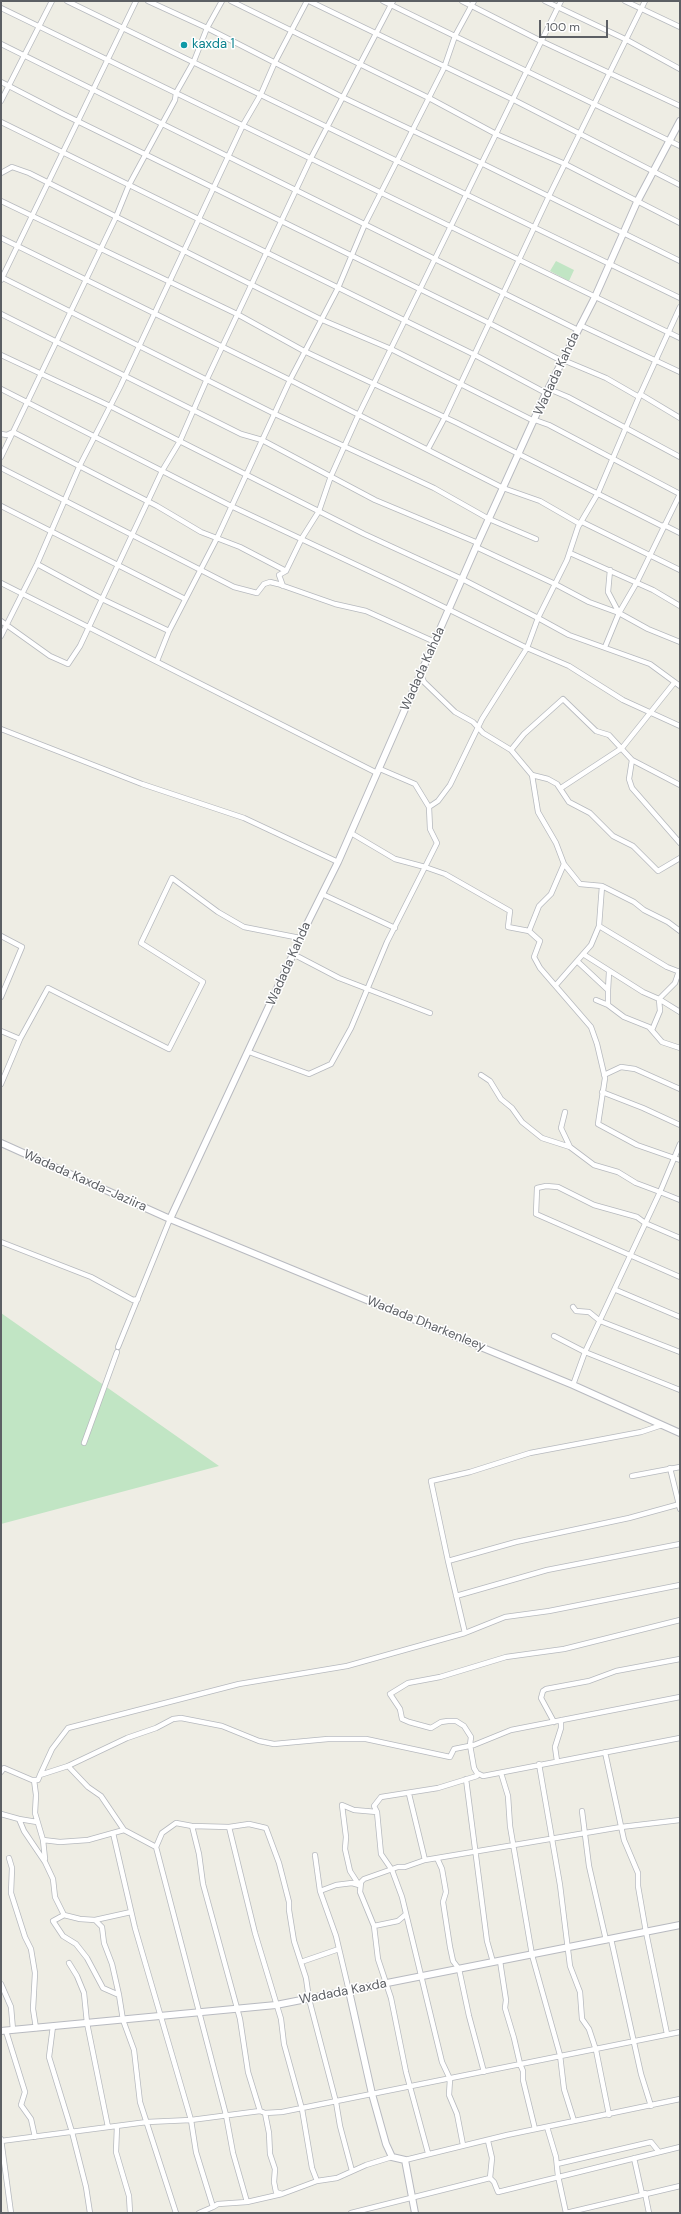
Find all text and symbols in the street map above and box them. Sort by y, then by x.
scale bar [541,12,610,38]
text: 100 m [546,19,580,35]
place label: kaxda 1 [192,37,234,53]
marker: kaxda 1 [179,40,189,50]
street label: Wadada Kahda [531,330,583,418]
street label: Wadada Kahda [398,625,448,713]
street label: Wadada Kahda [264,920,314,1008]
street label: Wadada Kaxda-Jaziira [21,1147,149,1215]
street label: Wadada Dharkenleey [364,1293,488,1355]
street label: Wadada Kaxda [298,1976,388,2008]

